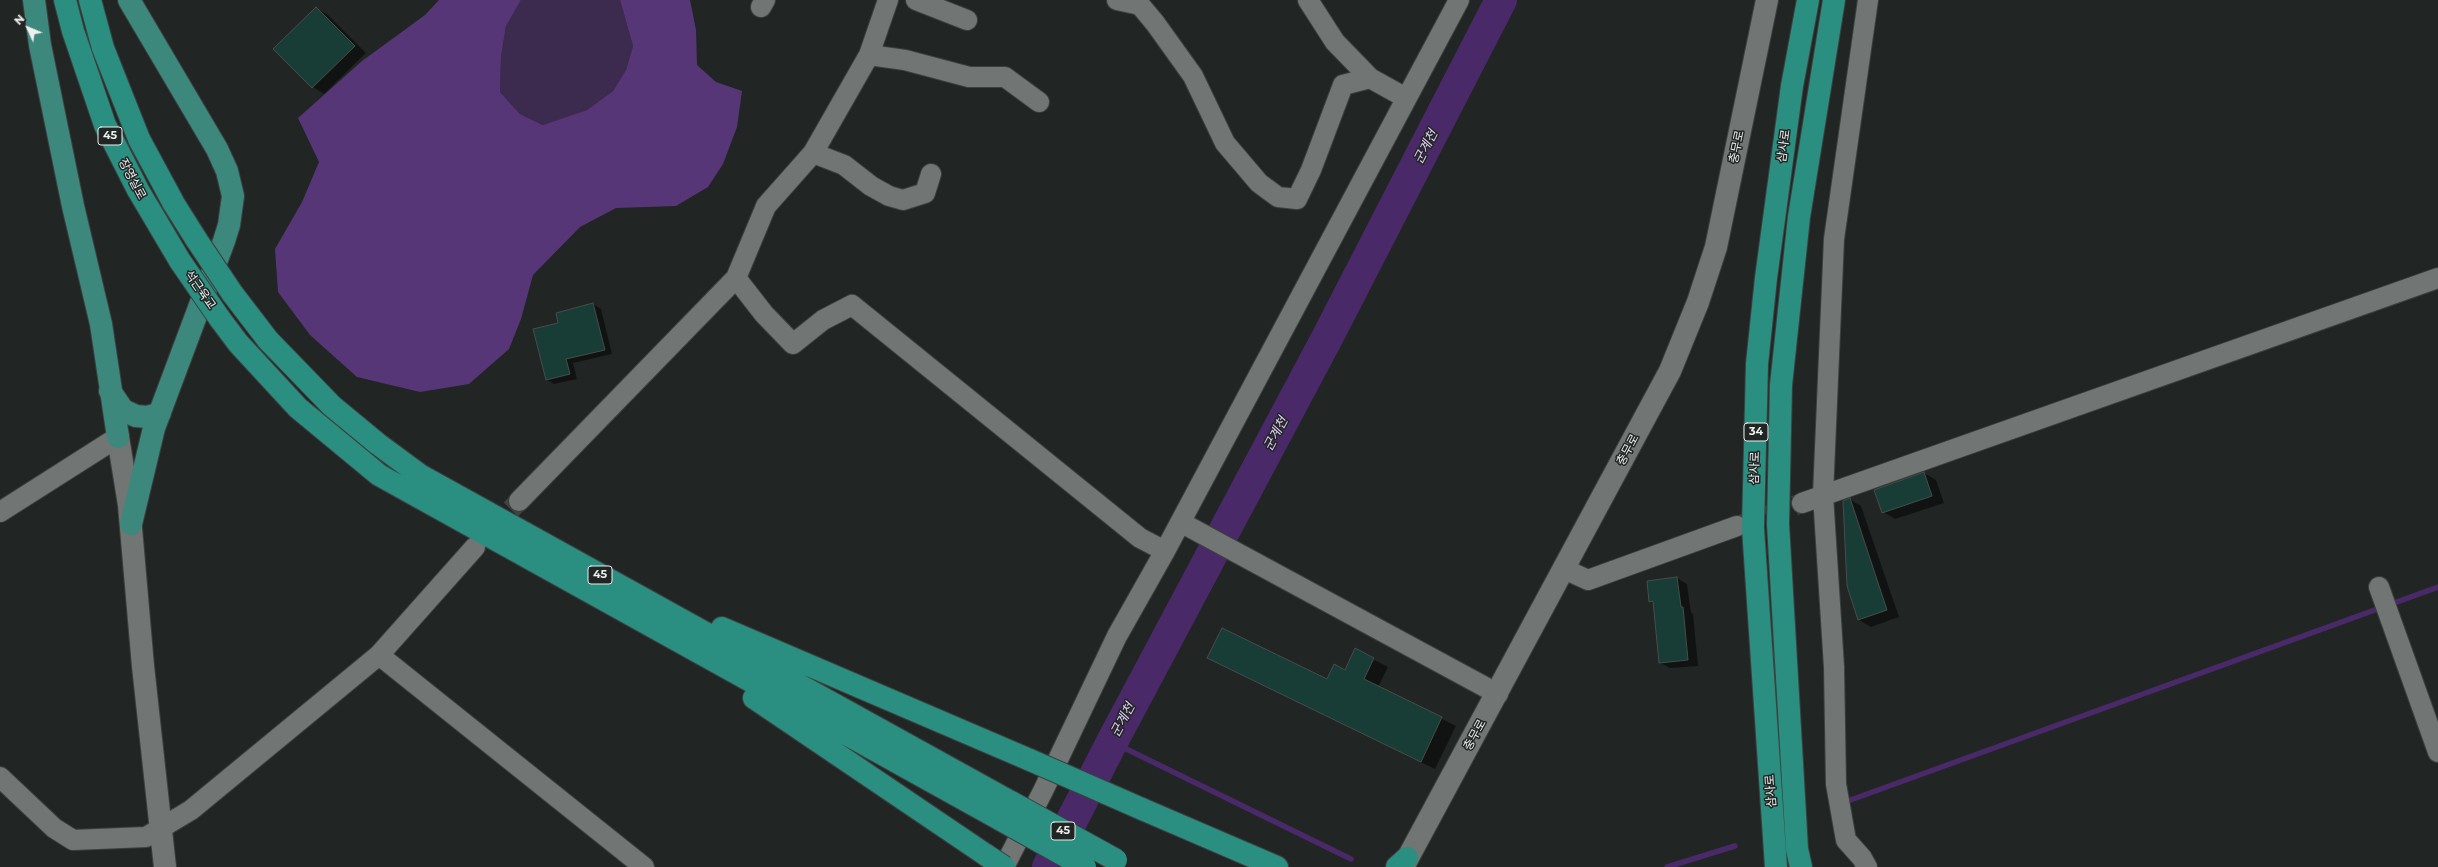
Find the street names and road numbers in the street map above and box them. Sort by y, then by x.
road number: 45 [98,127,122,145]
street label: 충무로 [1727,129,1747,165]
street label: 삼사로 [1775,129,1793,163]
street label: 장영실로 [115,156,149,202]
street label: 석근육교 [181,268,219,312]
road number: 34 [1744,423,1768,441]
street label: 충무로 [1614,432,1642,468]
street label: 삼사로 [1747,451,1763,485]
road number: 45 [588,566,612,584]
street label: 충무로 [1461,717,1489,753]
street label: 삼사로 [1763,774,1779,808]
road number: 45 [1051,822,1075,840]

